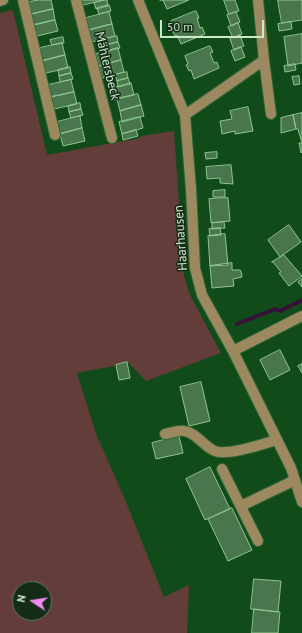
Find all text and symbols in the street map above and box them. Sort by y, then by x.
scale bar [162,12,266,38]
text: 50 m [167,19,193,34]
street label: Mählersbeck [91,30,123,102]
street label: Haarhausen [171,205,191,271]
north arrow [12,581,52,621]
text: N [14,594,29,604]

